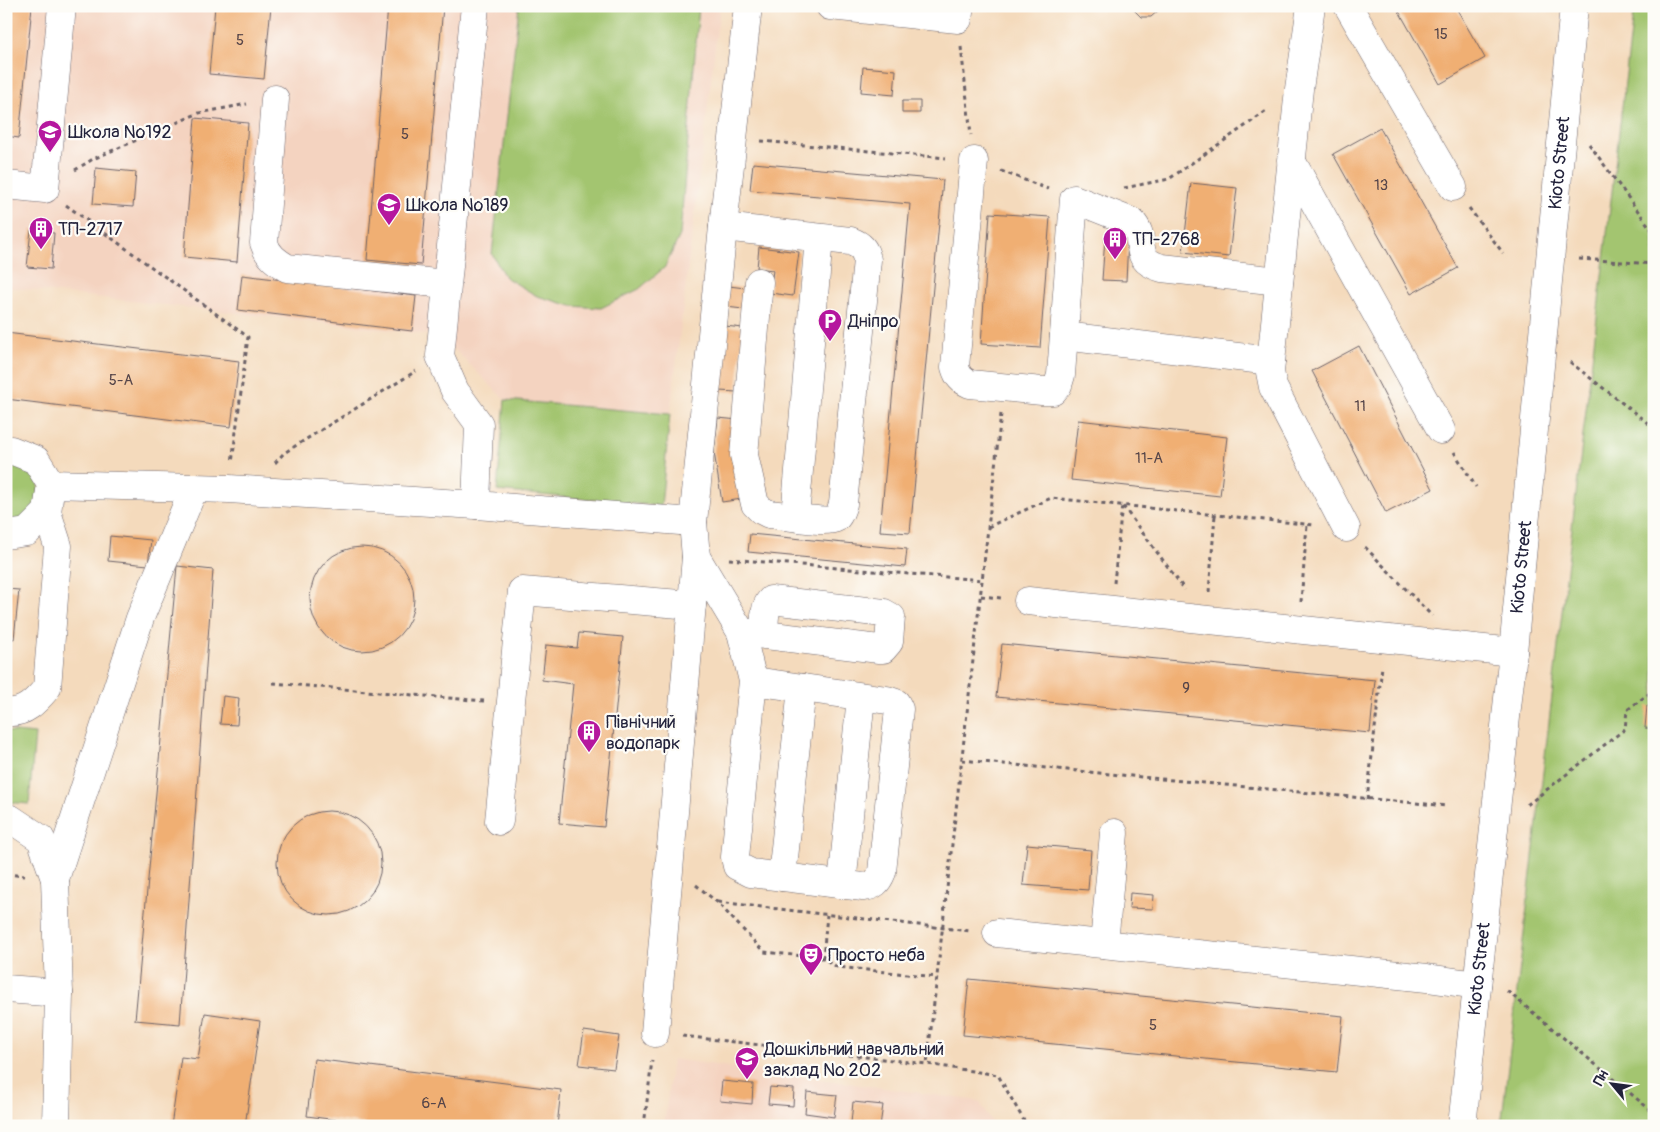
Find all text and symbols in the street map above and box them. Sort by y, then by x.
house number: 15 [1434,25,1448,44]
house number: 5 [236,31,244,50]
street label: Kioto Street [1544,115,1576,211]
school or university icon: Школа №192 [37,119,63,153]
place label: Школа №192 [68,121,172,144]
house number: 5 [401,125,409,144]
house number: 13 [1374,176,1388,195]
school or university icon: Школа №189 [376,192,402,226]
place label: Школа №189 [406,194,509,217]
building icon: ТП-2717 [28,216,54,250]
place label: ТП-2717 [58,218,123,241]
building icon: ТП-2768 [1102,226,1128,260]
place label: ТП-2768 [1132,228,1200,251]
parking icon: Дніпро [817,308,843,342]
place label: Дніпро [847,310,899,333]
house number: 5-А [109,371,133,390]
house number: 11 [1354,397,1366,416]
house number: 11-А [1135,449,1163,468]
street label: Kioto Street [1506,519,1537,615]
house number: 9 [1182,679,1190,698]
place label: Північний водопарк [606,711,680,755]
building icon: Північний водопарк [576,719,602,753]
street label: Kioto Street [1463,921,1496,1017]
theatre icon: Просто неба [798,942,824,976]
place label: Просто неба [828,944,925,967]
house number: 5 [1149,1016,1157,1035]
place label: Дошкільний навчальний заклад № 202 [763,1038,944,1082]
school or university icon: Дошкільний навчальний заклад № 202 [734,1046,760,1080]
north arrow [1588,1060,1638,1110]
text: Пн [1590,1067,1612,1089]
house number: 6-А [422,1094,447,1113]

